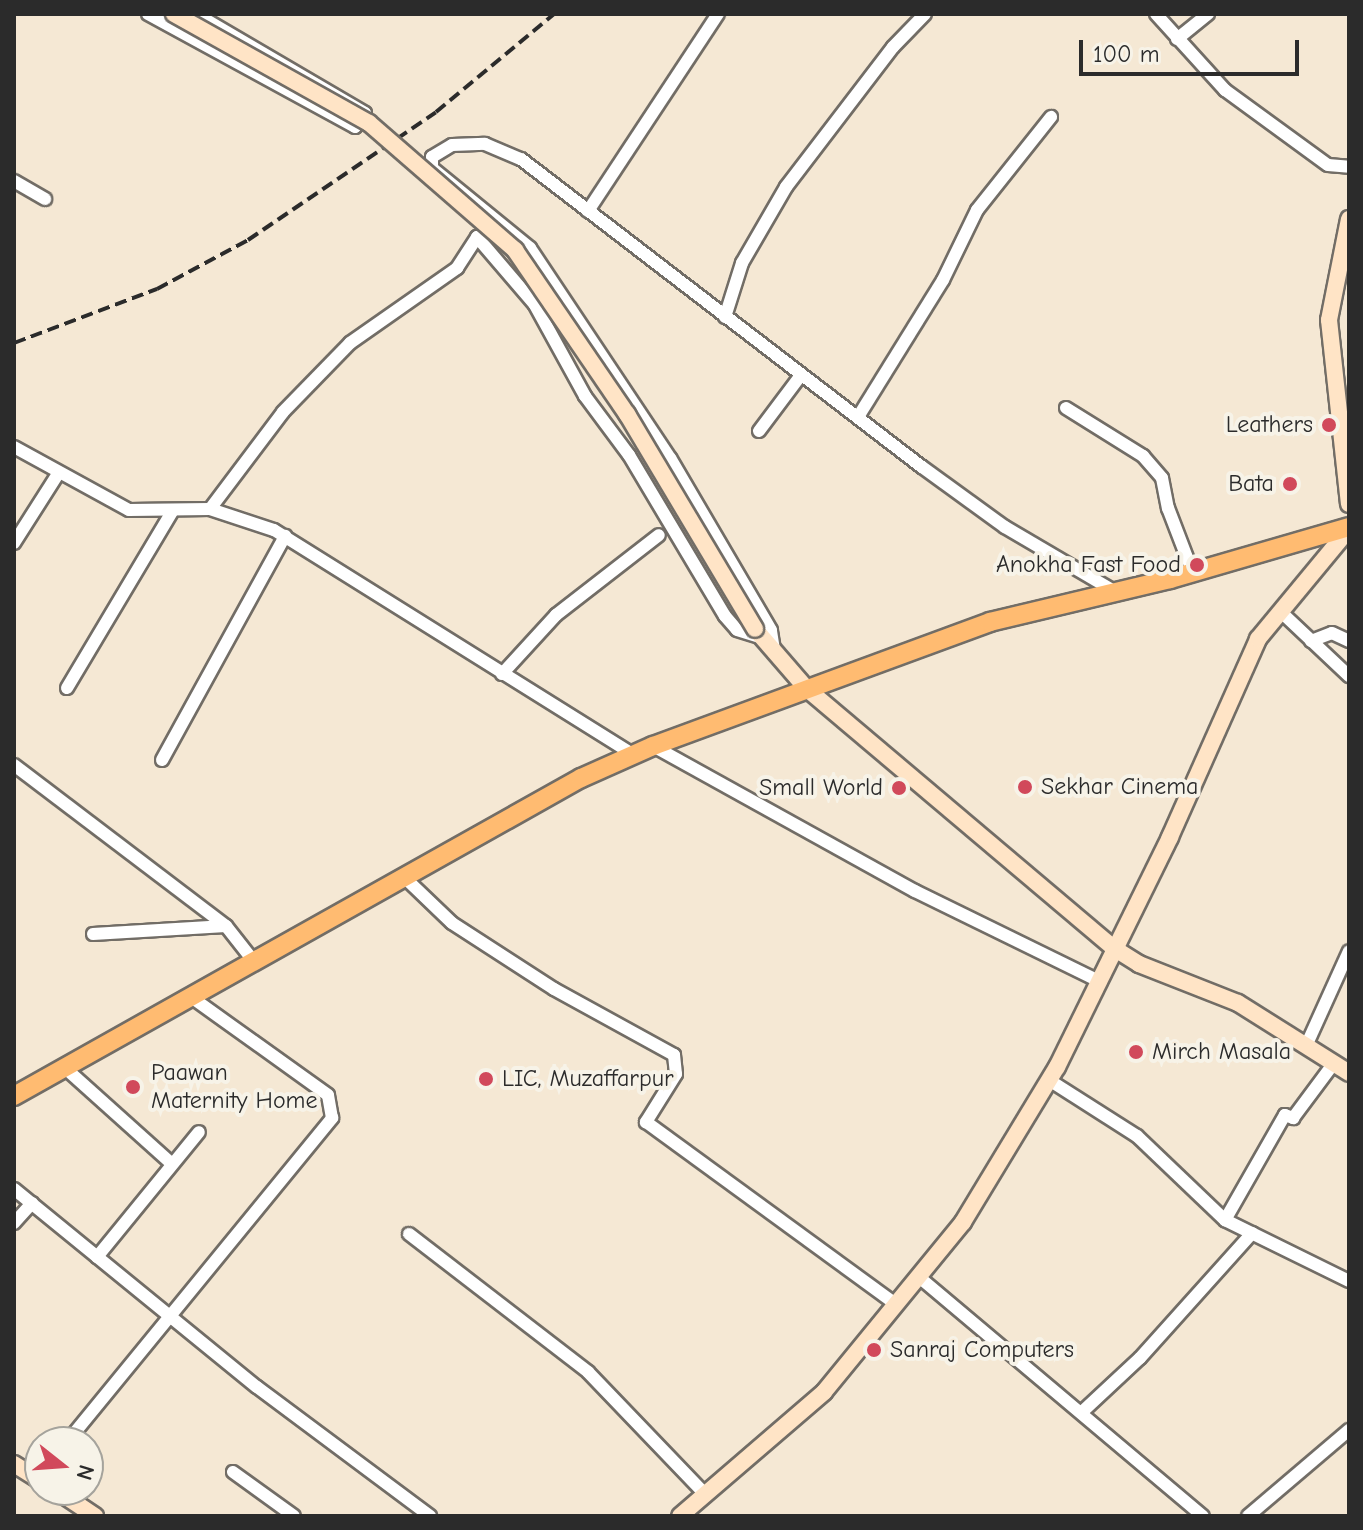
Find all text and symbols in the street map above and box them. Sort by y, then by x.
scale bar [1083,24,1303,74]
text: 100 m [1093,40,1160,68]
place label: Leathers [1226,411,1313,439]
marker: Leathers [1320,416,1338,434]
place label: Bata [1228,470,1274,498]
marker: Bata [1281,475,1299,493]
place label: Anokha Fast Food [996,551,1181,579]
marker: Anokha Fast Food [1188,556,1206,574]
place label: Sekhar Cinema [1041,773,1198,801]
place label: Small World [759,774,883,802]
marker: Sekhar Cinema [1016,778,1034,796]
marker: Small World [890,779,908,797]
place label: Mirch Masala [1152,1038,1291,1066]
marker: Mirch Masala [1127,1043,1145,1061]
place label: Paawan Maternity Home [151,1059,317,1115]
place label: LIC, Muzaffarpur [502,1065,673,1093]
marker: LIC, Muzaffarpur [477,1070,495,1088]
marker: Paawan Maternity Home [122,1076,144,1098]
place label: Sanraj Computers [890,1336,1074,1364]
marker: Sanraj Computers [865,1341,883,1359]
north arrow [24,1426,104,1506]
text: N [71,1462,100,1483]

